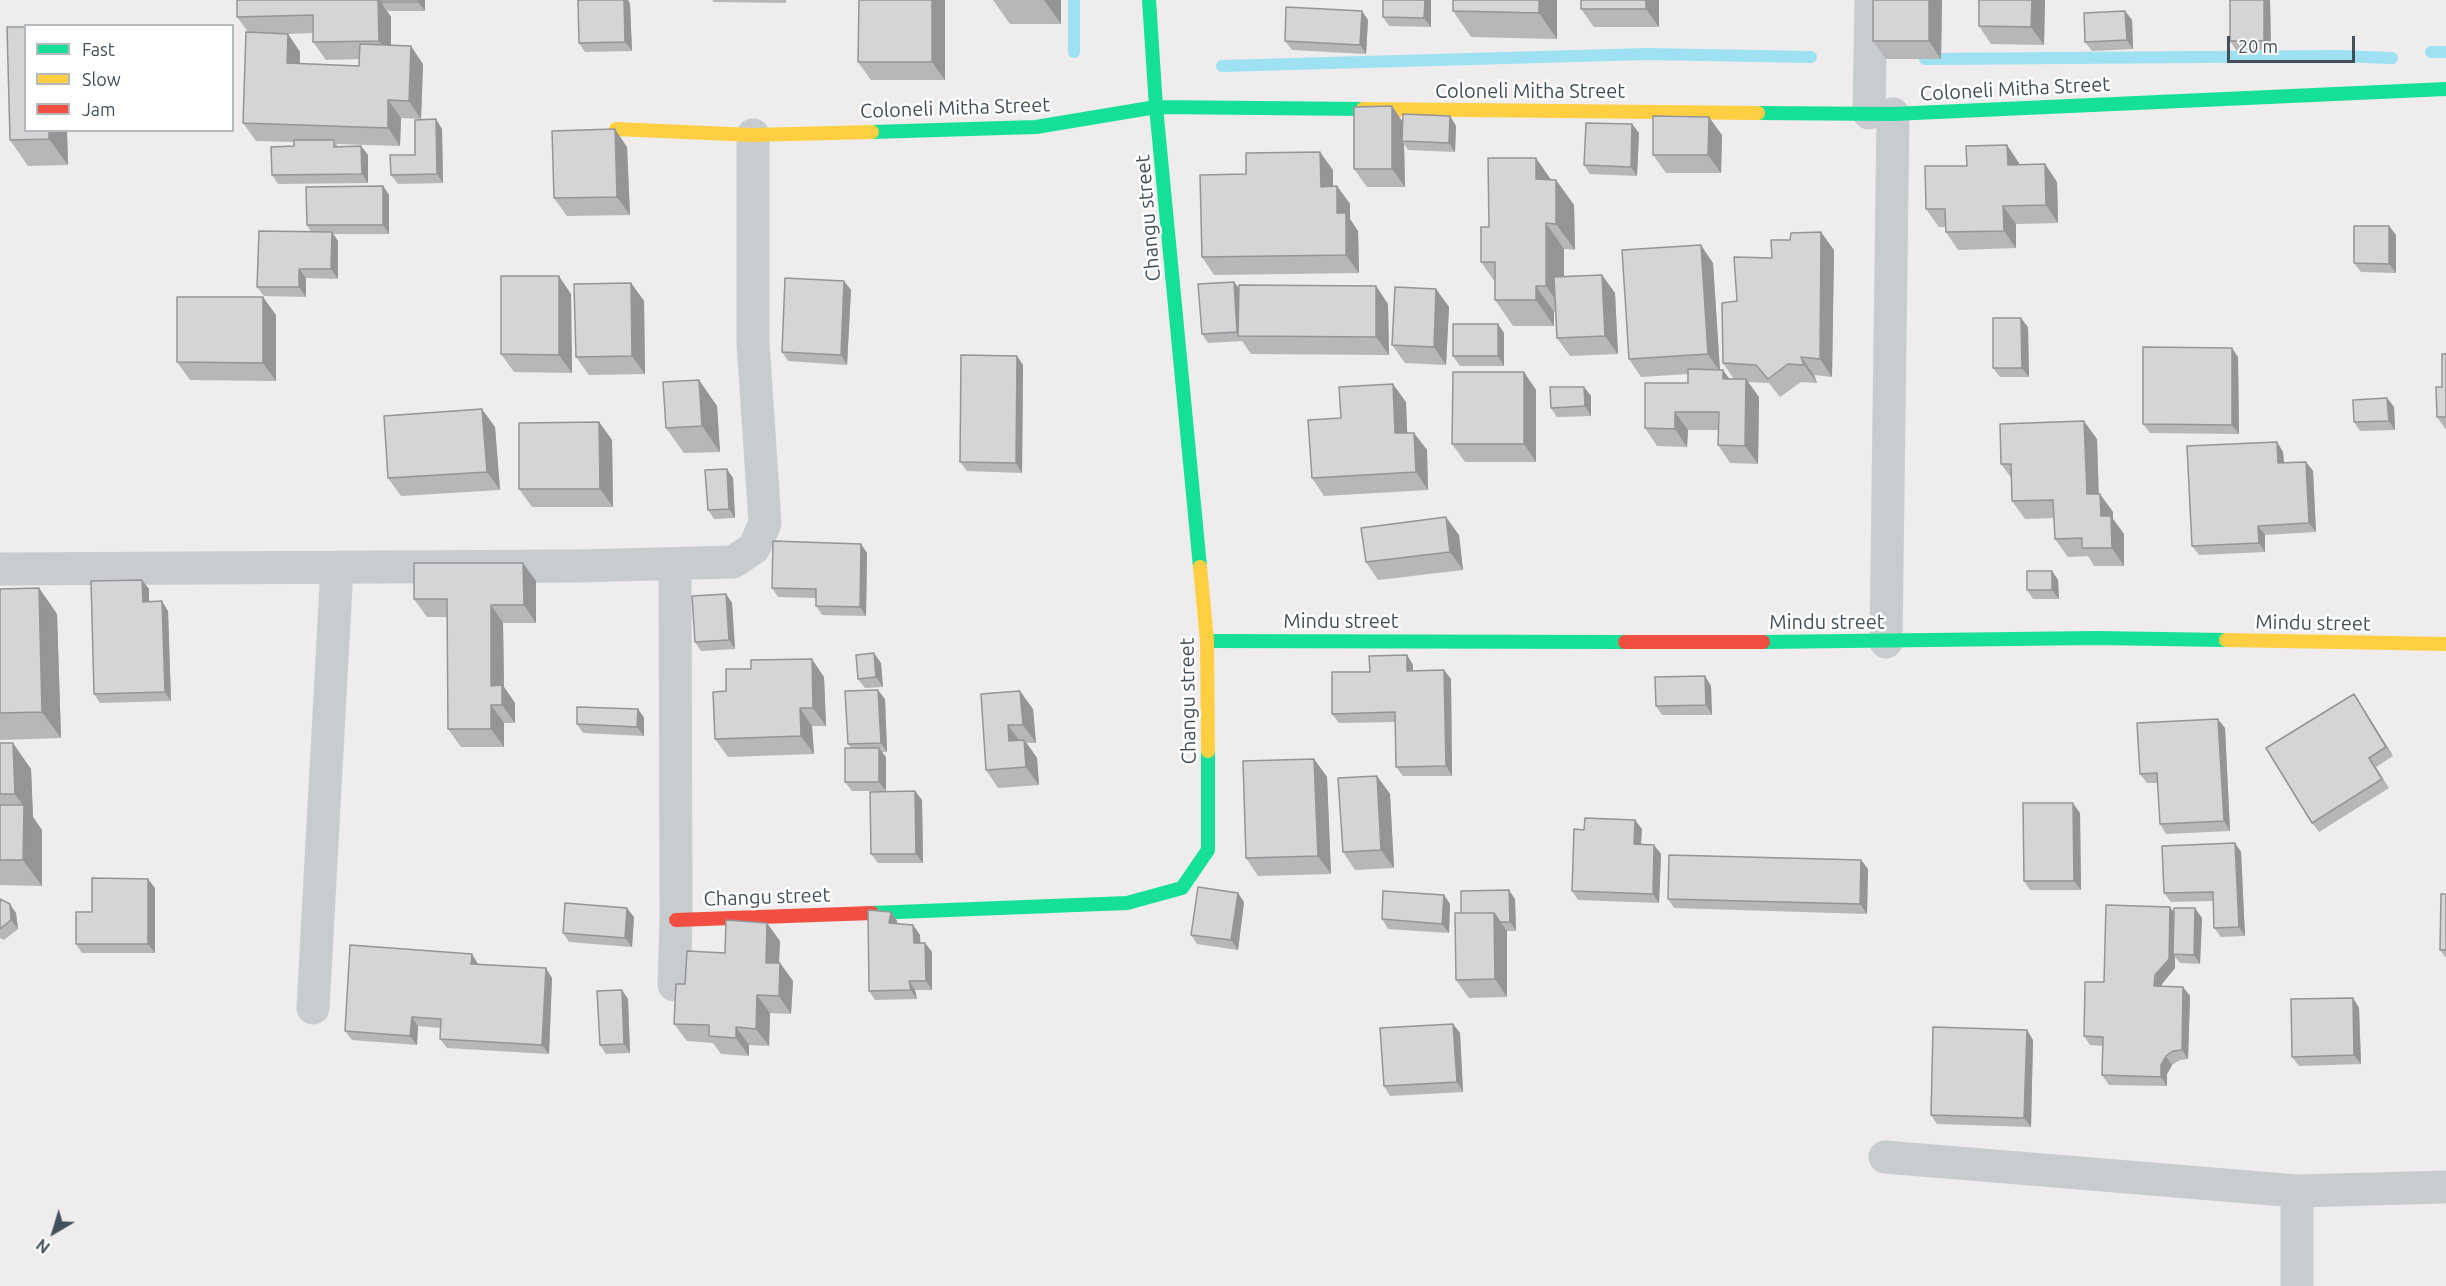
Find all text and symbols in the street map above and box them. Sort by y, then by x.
legend [24,24,234,132]
scale bar [2230,24,2358,62]
text: 20 m [2238,36,2278,56]
text: Fast [82,39,115,59]
text: Slow [82,69,121,89]
street label: Coloneli Mitha Street [1919,72,2111,106]
street label: Coloneli Mitha Street [1435,79,1625,103]
street label: Coloneli Mitha Street [860,93,1050,123]
text: Jam [82,99,116,119]
street label: Changu street [1131,154,1165,282]
street label: Mindu street [1283,609,1399,633]
street label: Mindu street [1769,610,1885,634]
street label: Mindu street [2255,610,2371,636]
street label: Changu street [1175,637,1201,765]
street label: Changu street [703,883,831,911]
north arrow [24,1202,84,1262]
text: N [33,1235,53,1257]

